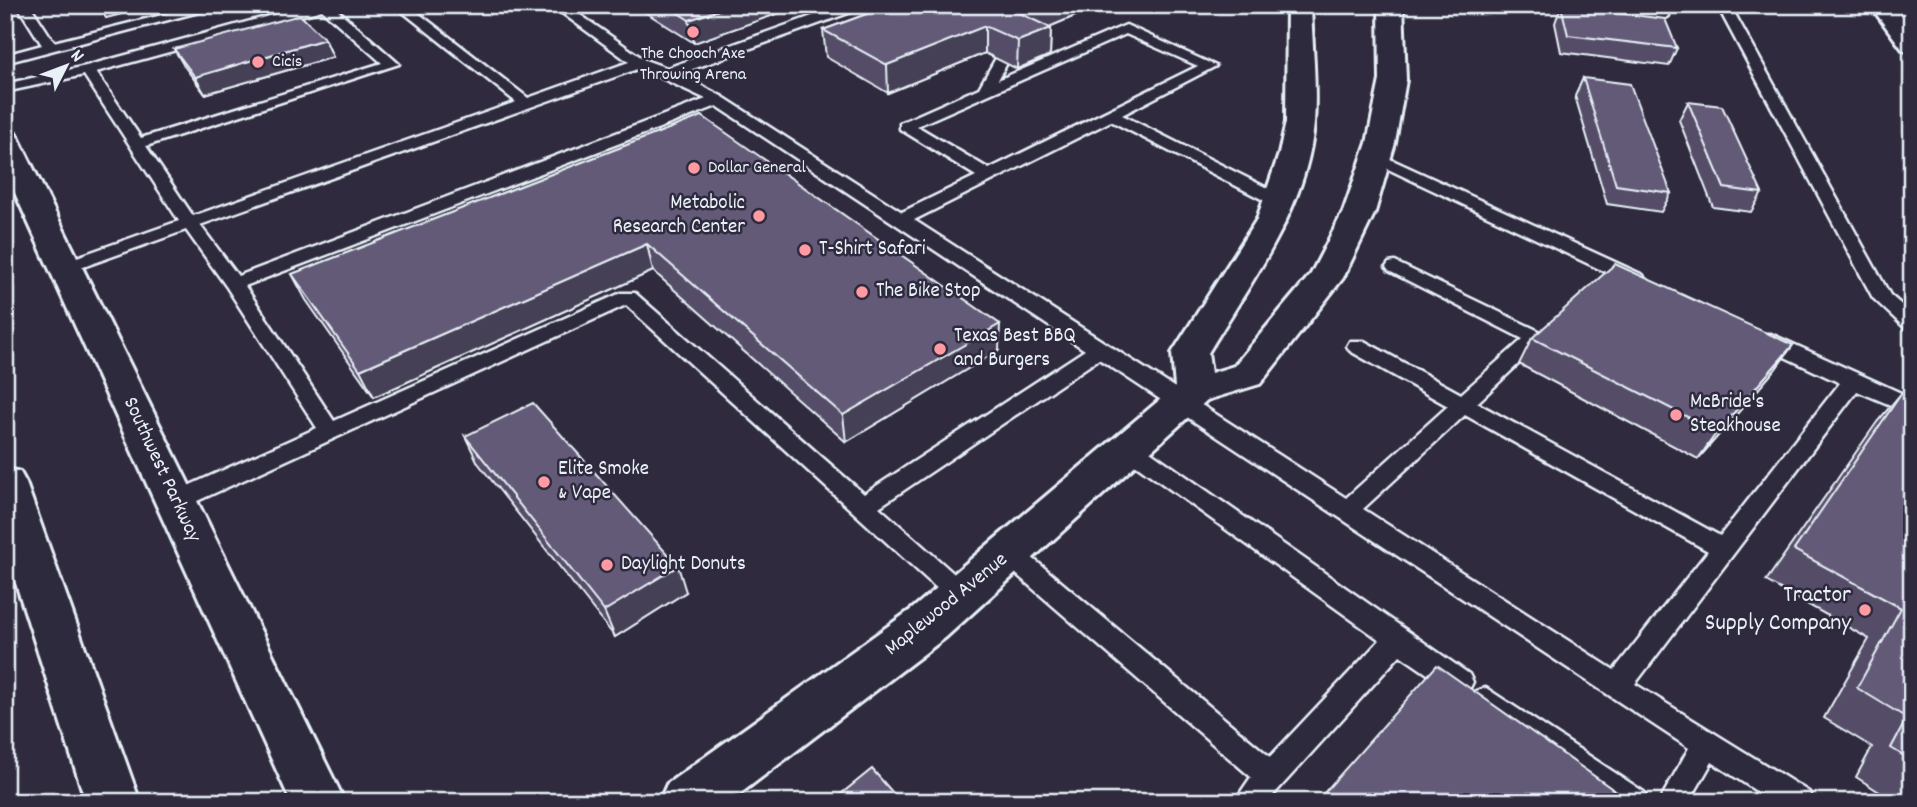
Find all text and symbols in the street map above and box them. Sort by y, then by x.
marker: The Chooch Axe Throwing Arena [685,24,701,40]
north arrow [32,32,102,102]
place label: The Chooch Axe Throwing Arena [640,42,747,88]
text: N [63,44,89,69]
place label: Cicis [272,50,302,75]
marker: Cicis [250,54,266,70]
place label: Dollar General [708,156,806,181]
marker: Dollar General [686,160,702,176]
place label: Metabolic Research Center [613,189,745,243]
marker: Metabolic Research Center [751,208,767,224]
place label: T-Shirt Safari [819,235,926,265]
marker: T-Shirt Safari [797,242,813,258]
place label: The Bike Stop [876,277,981,307]
marker: The Bike Stop [854,284,870,300]
place label: Texas Best BBQ and Burgers [954,322,1076,376]
marker: Texas Best BBQ and Burgers [932,341,948,357]
place label: McBride's Steakhouse [1690,388,1781,442]
street label: Southwest Parkway [114,393,208,548]
marker: McBride's Steakhouse [1668,407,1684,423]
place label: Elite Smoke & Vape [558,455,649,509]
marker: Elite Smoke & Vape [536,474,552,490]
street label: Maplewood Avenue [879,546,1015,664]
place label: Daylight Donuts [621,550,746,580]
marker: Daylight Donuts [599,557,615,573]
place label: Tractor Supply Company [1705,579,1852,641]
marker: Tractor Supply Company [1857,602,1873,618]

